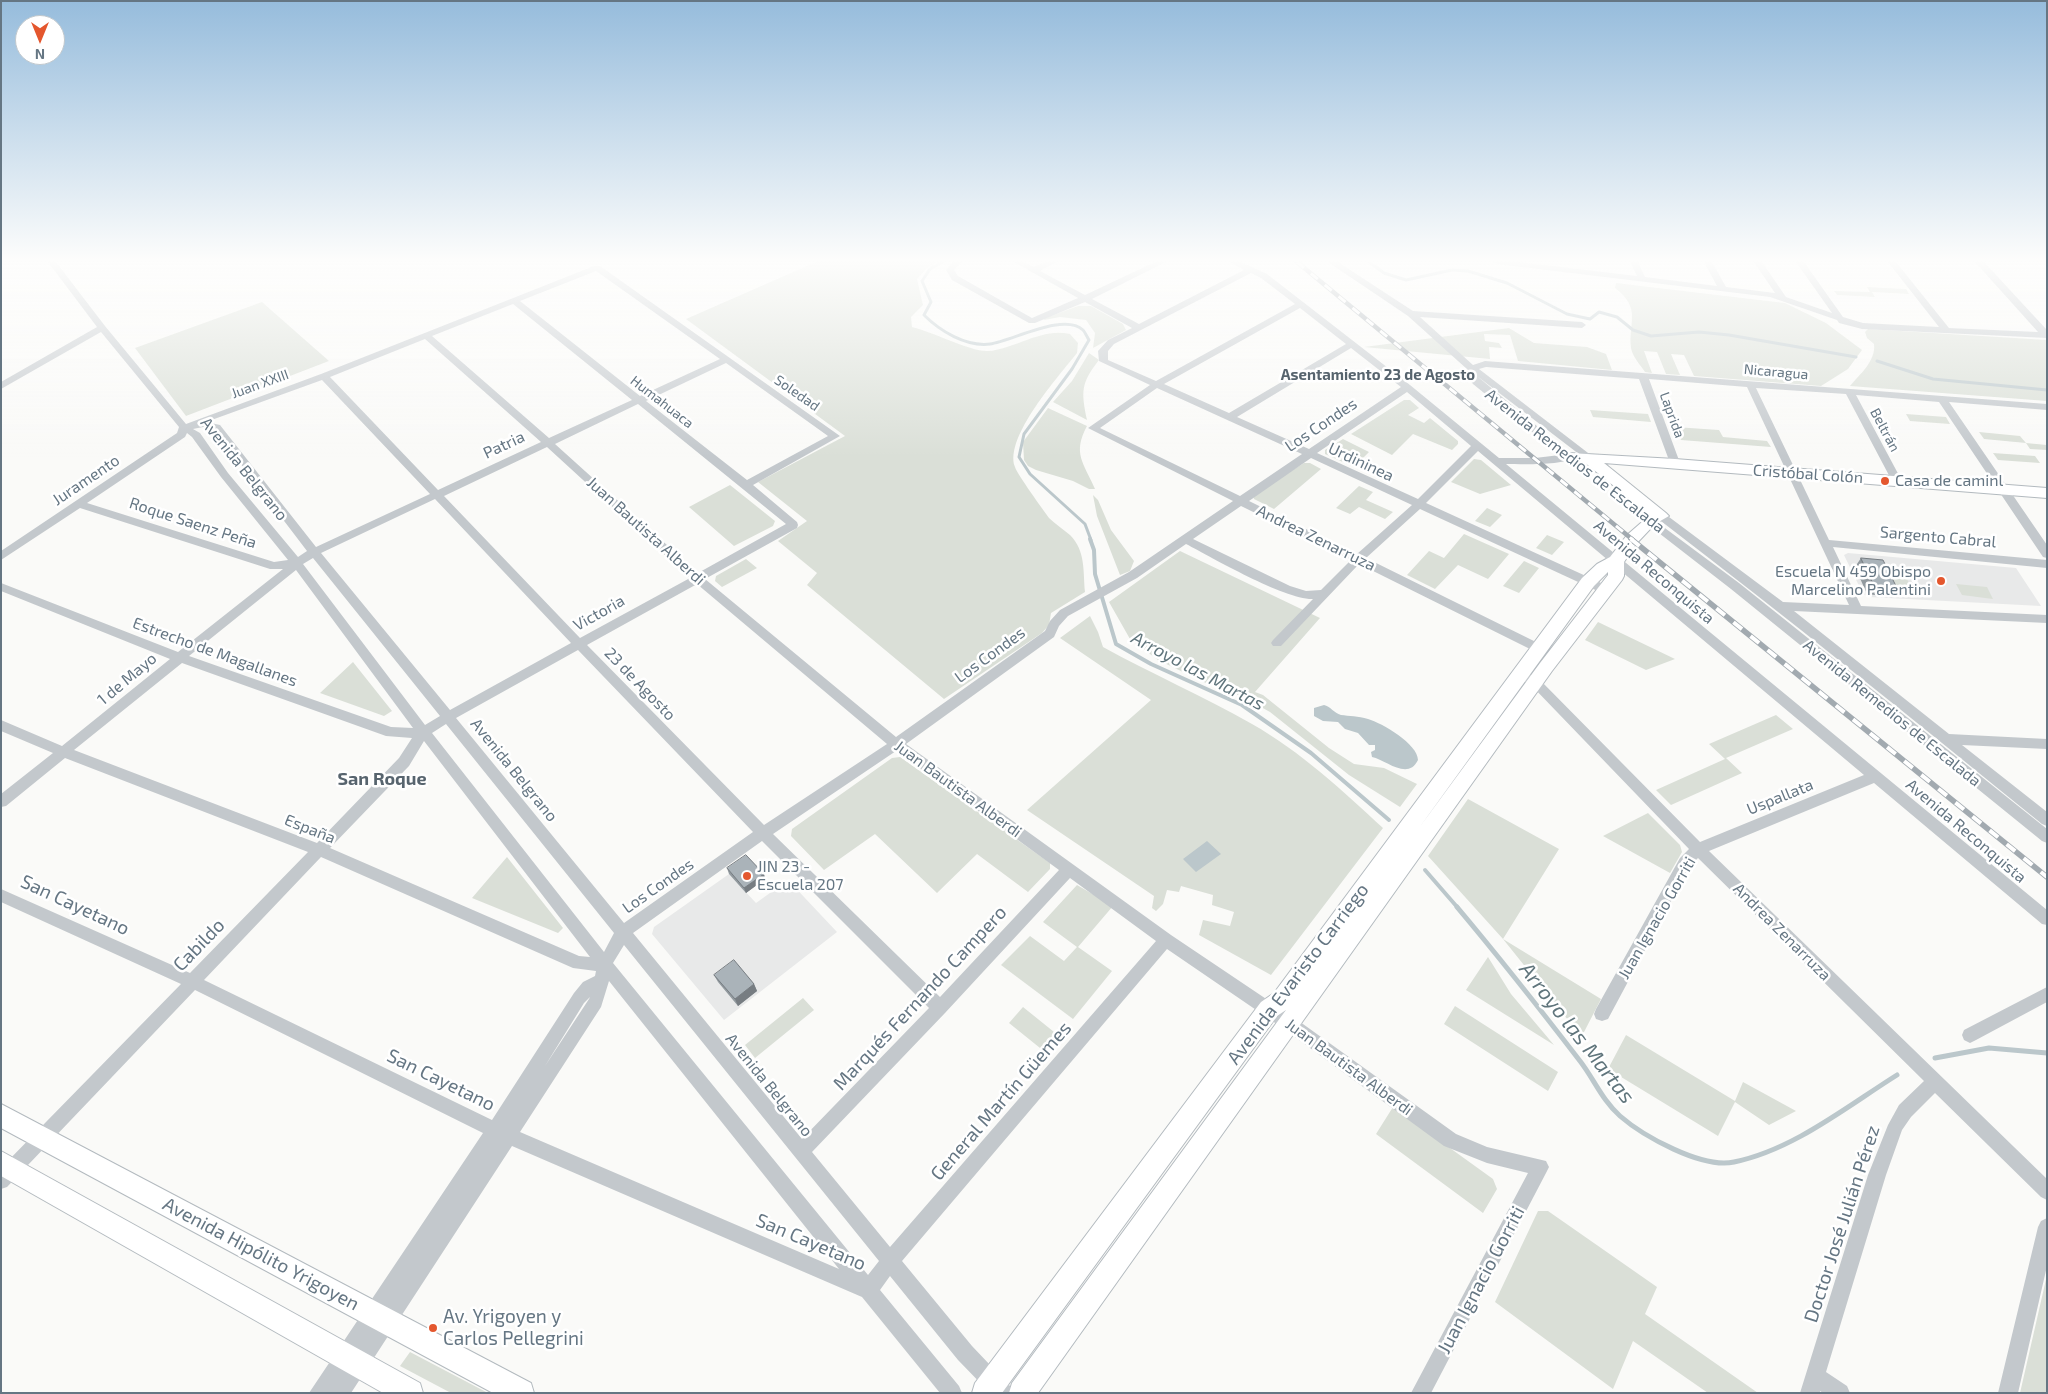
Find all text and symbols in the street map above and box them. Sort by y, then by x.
north arrow [15,15,65,65]
text: N [35,46,45,63]
street label: Nicaragua [1743,361,1809,383]
street label: Juan XXIII [229,366,291,402]
district label: Asentamiento 23 de Agosto [1281,366,1475,384]
street label: Soledad [771,371,823,415]
street label: Humahuaca [627,372,697,432]
street label: Avenida Remedios de Escalada [1481,385,1669,537]
street label: Laprida [1656,390,1688,440]
street label: Los Condes [1281,394,1361,456]
street label: Beltrán [1867,405,1903,455]
street label: Avenida Belgrano [197,414,291,524]
street label: Patria [480,427,528,463]
street label: Urdininea [1325,439,1397,485]
street label: Juramento [49,451,123,509]
street label: Cristóbal Colón [1752,461,1864,487]
place label: Casa de caminl [1895,471,2003,491]
street label: Juan Bautista Alberdi [583,473,709,589]
marker: Casa de caminl [1879,475,1891,487]
street label: Roque Saenz Peña [127,493,259,553]
street label: Andrea Zenarruza [1253,501,1379,575]
street label: Avenida Reconquista [1590,516,1718,628]
street label: Sargento Cabral [1879,522,1997,552]
place label: Escuela N 459 Obispo Marcelino Palentini [1775,562,1931,600]
marker: Escuela N 459 Obispo Marcelino Palentini [1935,575,1947,587]
street label: Victoria [570,591,628,635]
street label: Estrecho de Magallanes [130,613,300,691]
street label: Los Condes [951,623,1029,687]
water label: Arroyo las Martas [1128,627,1268,715]
street label: Avenida Remedios de Escalada [1799,635,1985,791]
street label: 23 de Agosto [600,644,680,724]
street label: 1 de Mayo [93,649,161,709]
street label: Avenida Belgrano [467,715,561,825]
street label: Juan Bautista Alberdi [891,736,1025,842]
district label: San Roque [337,768,427,790]
street label: Uspallata [1744,775,1816,819]
street label: Avenida Reconquista [1902,775,2030,887]
street label: España [282,810,338,848]
street label: Juan Ignacio Gorriti [1614,854,1700,982]
street label: Los Condes [619,855,697,917]
place label: JIN 23 - Escuela 207 [757,857,844,895]
street label: San Cayetano [17,870,133,940]
marker: JIN 23 - Escuela 207 [741,870,753,882]
street label: Avenida Evaristo Carriego [1222,879,1374,1069]
street label: Andrea Zenarruza [1729,879,1835,985]
street label: Marqués Fernando Campero [829,901,1011,1095]
street label: Cabildo [169,914,229,976]
water label: Arroyo las Martas [1514,957,1640,1109]
street label: Juan Bautista Alberdi [1282,1014,1416,1120]
street label: General Martín Güemes [926,1017,1076,1185]
street label: Avenida Belgrano [722,1030,816,1140]
street label: San Cayetano [383,1044,499,1116]
street label: Doctor José Julián Pérez [1799,1123,1885,1325]
street label: Avenida Hipólito Yrigoyen [159,1192,363,1316]
street label: Juan Ignacio Gorriti [1433,1202,1529,1358]
street label: San Cayetano [753,1209,869,1275]
place label: Av. Yrigoyen y Carlos Pellegrini [443,1306,584,1350]
marker: Av. Yrigoyen y Carlos Pellegrini [427,1322,439,1334]

